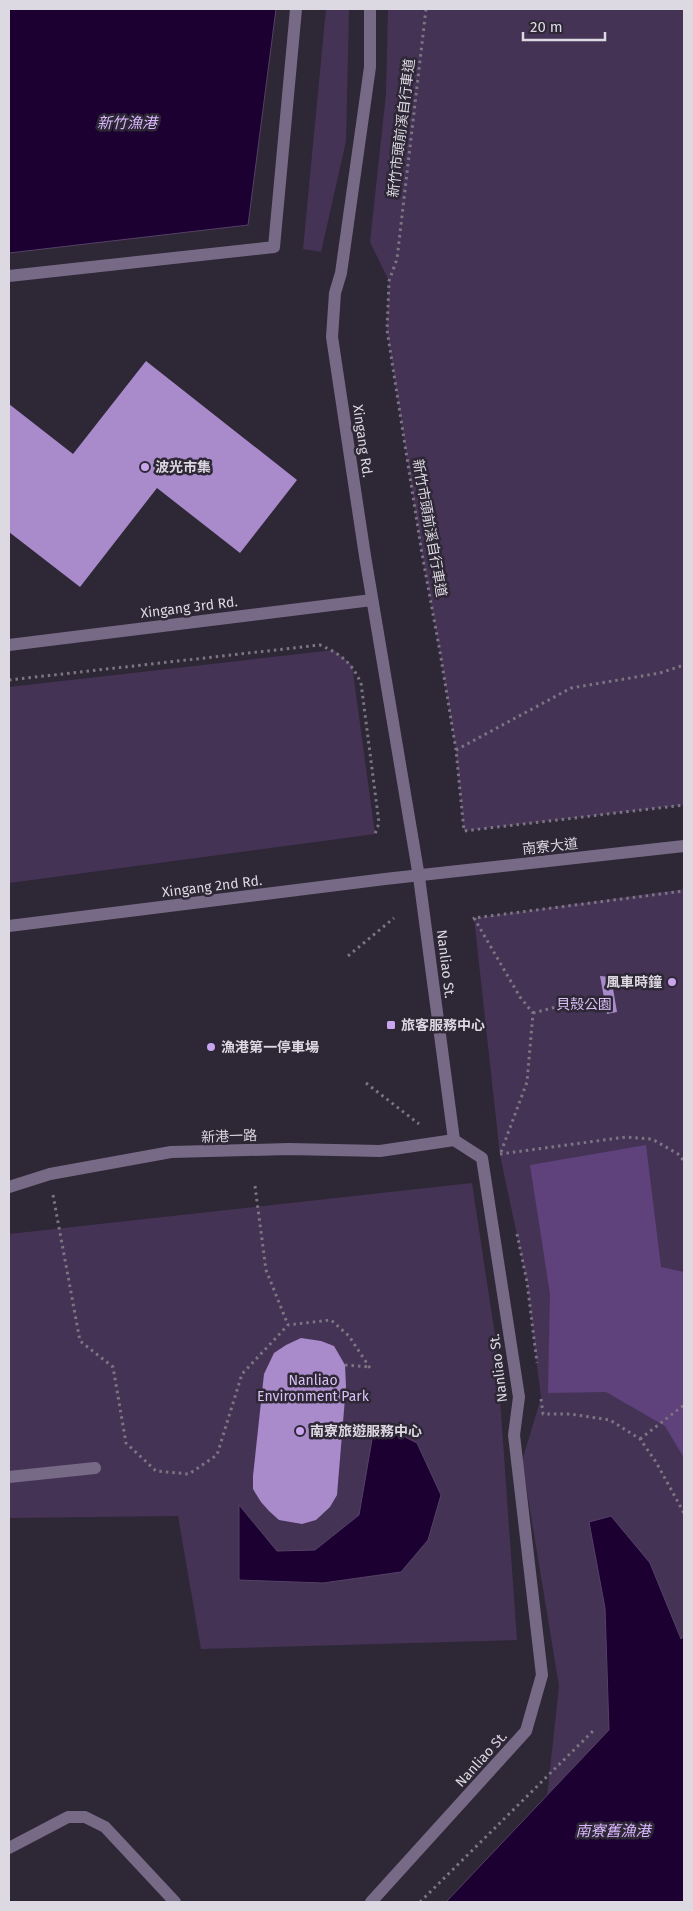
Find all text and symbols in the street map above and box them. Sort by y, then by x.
scale bar [523,10,606,42]
text: 20 m [530,18,563,36]
street label: 新竹市頭前溪自行車道 [385,58,418,199]
water label: 新竹漁港 [97,114,159,132]
street label: Xingang Rd. [349,403,376,479]
street label: 新竹市頭前溪自行車道 [409,458,450,598]
place label: 波光市集 [155,459,211,476]
marker: 波光市集 [139,461,151,473]
street label: Xingang 3rd Rd. [140,593,239,622]
street label: 南寮大道 [521,835,579,858]
street label: Xingang 2nd Rd. [161,872,263,901]
street label: Nanliao St. [433,929,458,999]
place label: 風車時鐘 [606,974,662,991]
marker: 風車時鐘 [666,976,678,988]
park label: 貝殼公園 [556,996,612,1013]
place label: 旅客服務中心 [401,1017,485,1034]
marker: 旅客服務中心 [385,1019,397,1031]
place label: 漁港第一停車場 [221,1039,319,1056]
marker: 漁港第一停車場 [205,1041,217,1053]
street label: 新港一路 [201,1127,257,1146]
street label: Nanliao St. [486,1333,511,1403]
park label: Nanliao Environment Park [257,1372,370,1405]
place label: 南寮旅遊服務中心 [310,1423,422,1440]
marker: 南寮旅遊服務中心 [294,1425,306,1437]
street label: Nanliao St. [452,1728,511,1791]
water label: 南寮舊漁港 [575,1822,652,1840]

